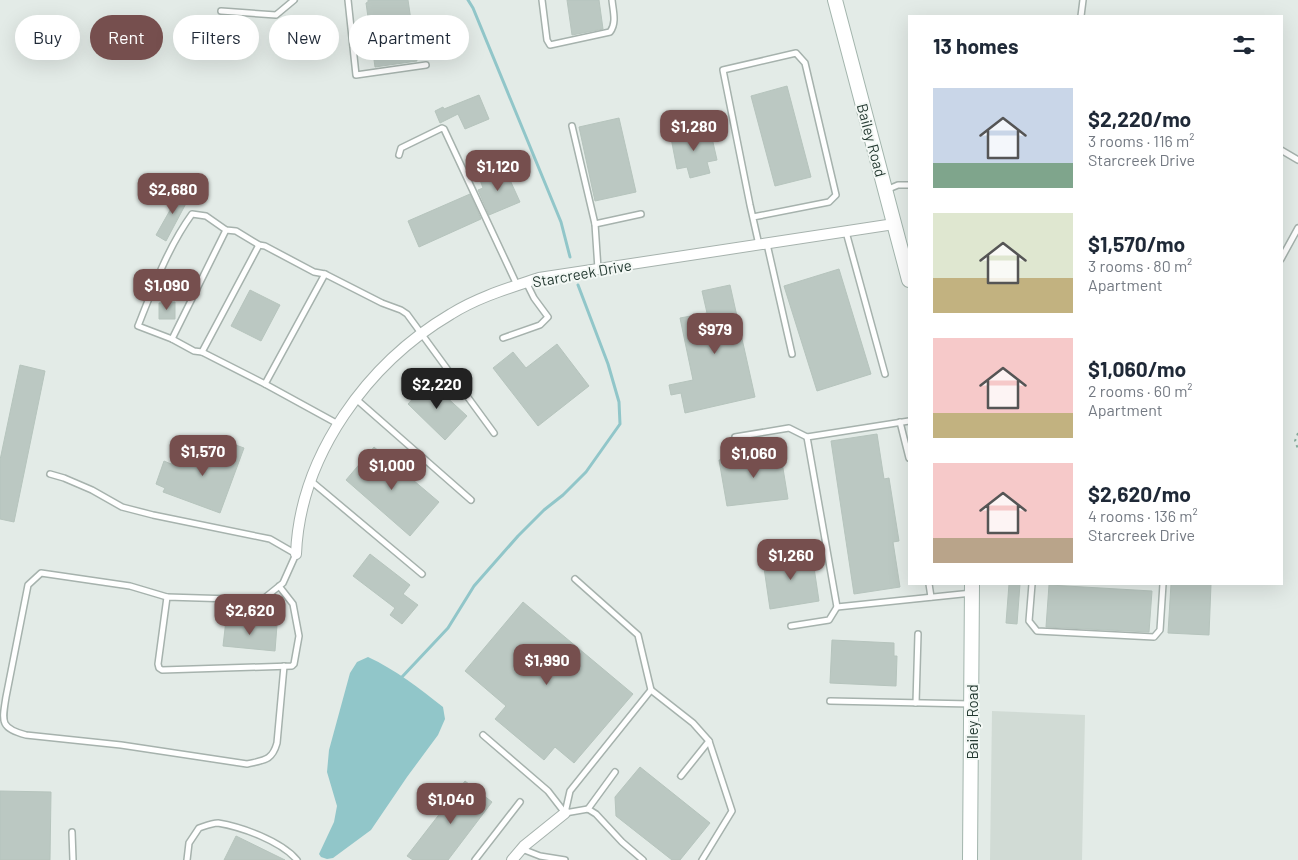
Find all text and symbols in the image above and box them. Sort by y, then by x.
chip: Buy [15,15,80,60]
chip: Rent [90,15,163,60]
chip: Filters [173,15,259,60]
chip: New [269,15,339,60]
chip: Apartment [349,15,469,60]
icon: filters [1230,31,1258,59]
text: 13 homes [933,33,1018,58]
street label: Bailey Road [854,101,890,179]
text: $2,220/mo [1088,106,1191,131]
icon: home [973,108,1033,168]
pin: $1,280 [653,110,735,152]
text: $1,280 [671,116,717,135]
text: 3 rooms · 116 m² [1088,131,1194,150]
pin: $1,120 [457,150,539,192]
text: Starcreek Drive [1088,150,1195,169]
text: $1,120 [477,156,519,175]
pin: $2,680 [132,172,214,215]
text: $2,680 [149,179,197,198]
text: $1,570/mo [1088,231,1185,256]
icon: home [973,233,1033,293]
street label: Starcreek Drive [531,255,633,291]
text: 3 rooms · 80 m² [1088,256,1192,275]
pin: $1,090 [126,268,208,311]
text: $1,090 [144,275,190,294]
text: Apartment [1088,275,1163,294]
pin: $979 [685,312,745,355]
text: $979 [698,319,732,338]
text: $1,060/mo [1088,356,1186,381]
icon: home [973,358,1033,418]
pin: $2,220 [396,368,478,410]
text: $2,220 [412,374,462,393]
text: 2 rooms · 60 m² [1088,381,1193,400]
text: Apartment [1088,400,1163,419]
pin: $1,570 [162,434,244,477]
pin: $1,060 [713,436,795,479]
text: $1,570 [181,441,225,460]
text: $1,060 [731,443,777,462]
pin: $1,000 [351,448,433,491]
text: $1,000 [369,455,415,474]
text: $2,620/mo [1088,481,1191,506]
icon: home [973,483,1033,543]
text: 4 rooms · 136 m² [1088,506,1198,525]
text: Starcreek Drive [1088,525,1195,544]
pin: $1,260 [750,538,832,581]
text: $1,260 [768,545,814,564]
pin: $2,620 [209,594,291,636]
text: $2,620 [225,600,275,619]
pin: $1,990 [506,644,588,686]
text: $1,990 [524,650,570,669]
street label: Bailey Road [963,684,981,760]
pin: $1,040 [410,782,492,825]
text: $1,040 [428,789,474,808]

